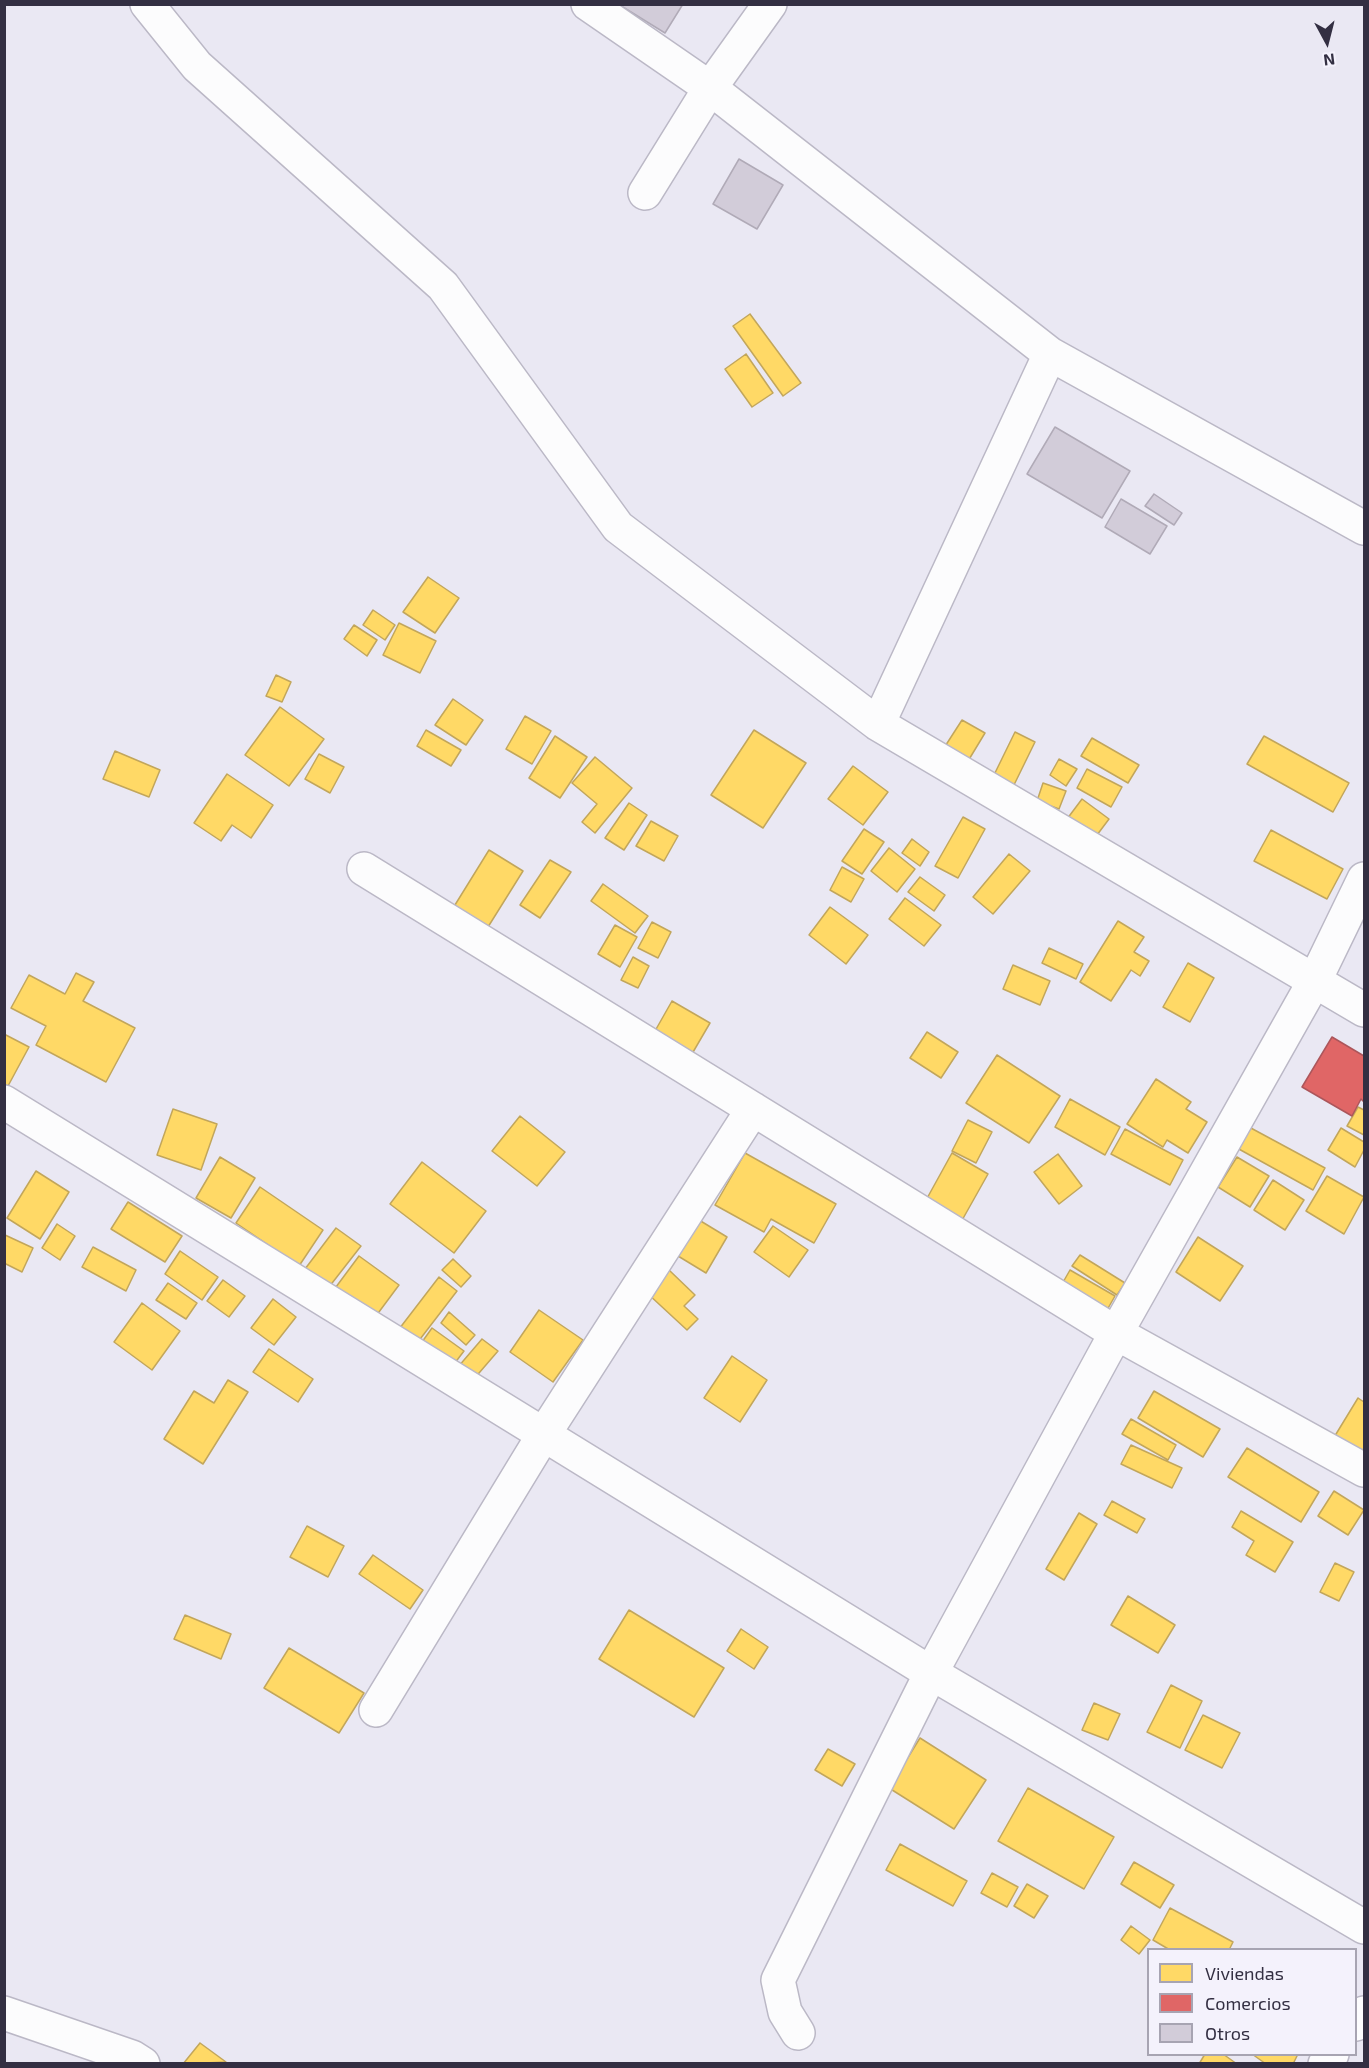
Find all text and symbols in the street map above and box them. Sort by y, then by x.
north arrow [1297,12,1357,72]
text: N [1322,50,1336,70]
legend [1147,1948,1357,2056]
text: Viviendas [1205,1962,1284,1984]
text: Comercios [1205,1992,1291,2014]
text: Otros [1205,2022,1250,2044]

